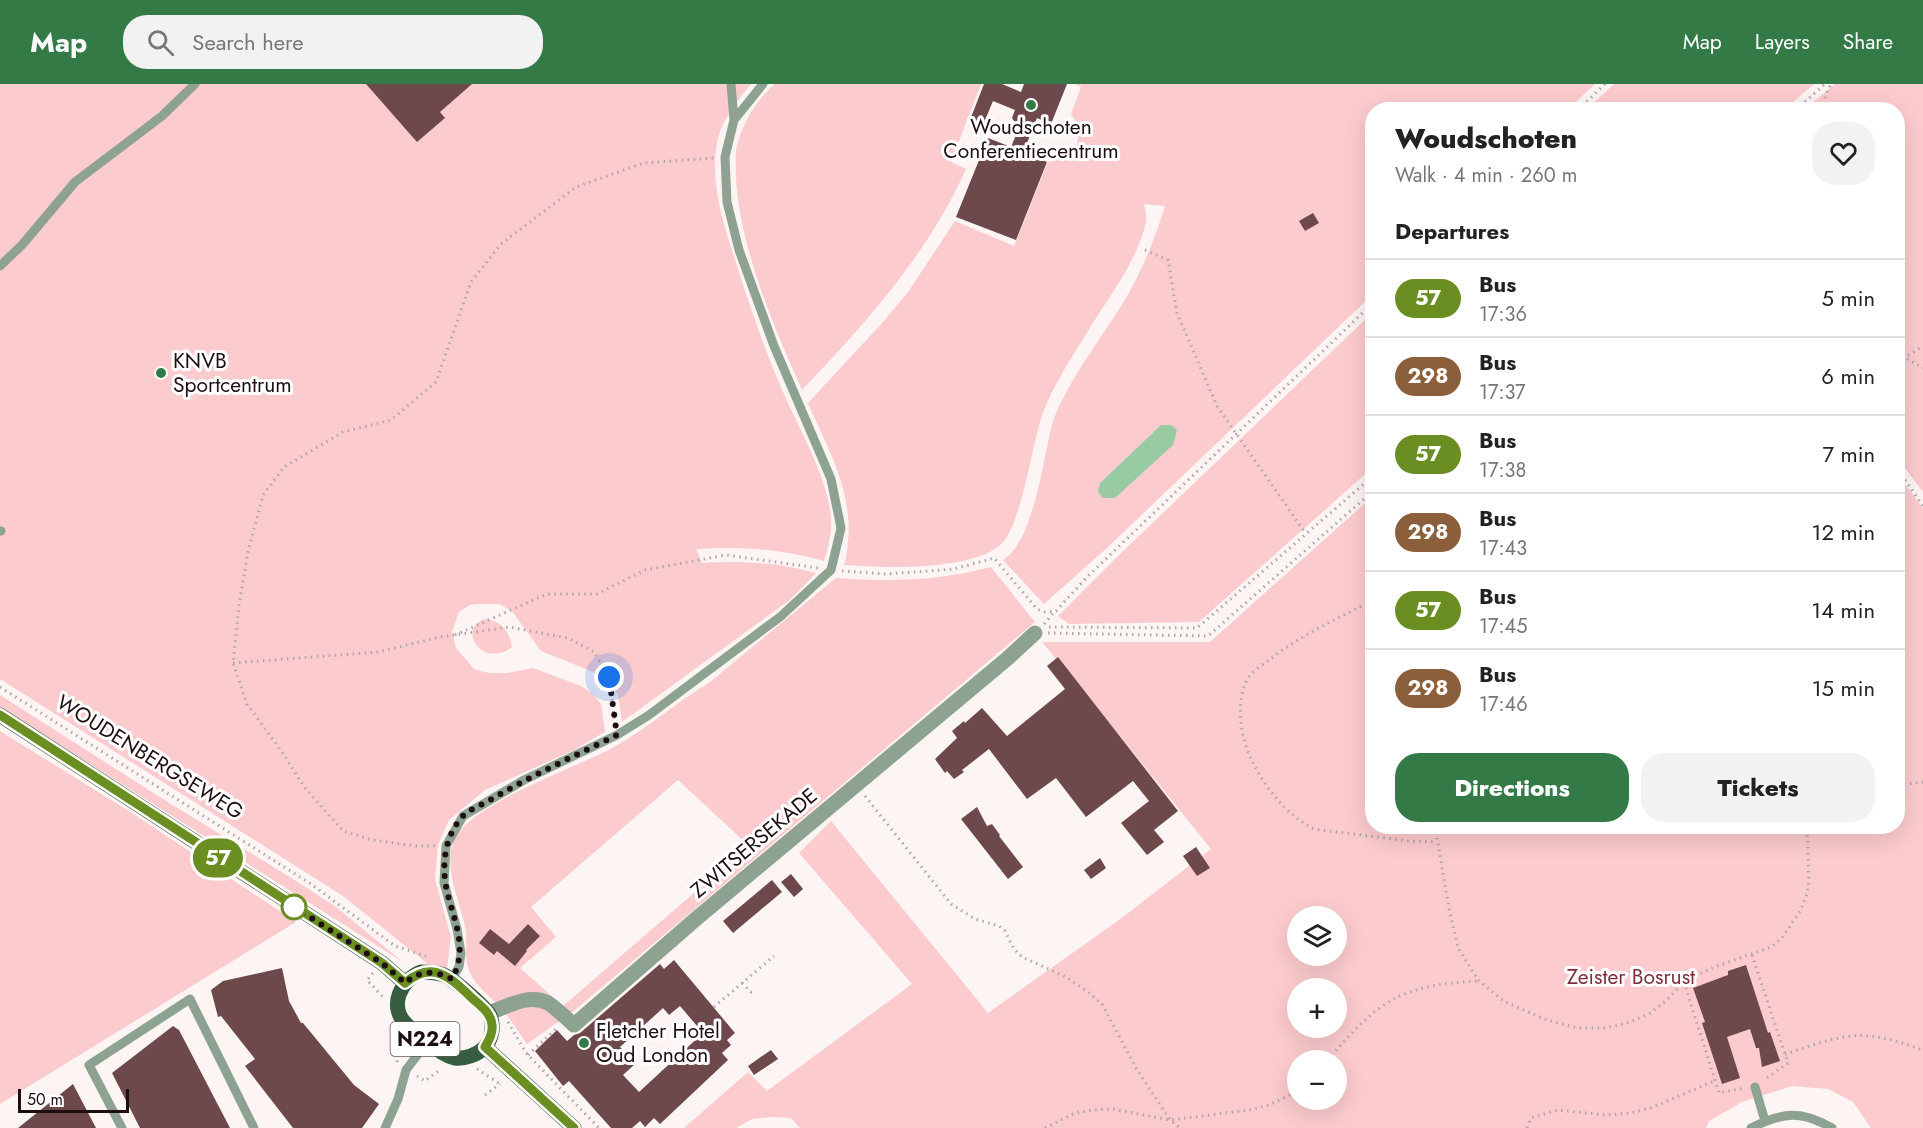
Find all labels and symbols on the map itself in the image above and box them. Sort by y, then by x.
marker: Woudschoten Conferentiecentrum [1024,98,1038,112]
place label: Woudschoten Conferentiecentrum [943,112,1119,166]
place label: KNVB Sportcentrum [173,346,292,400]
marker: KNVB Sportcentrum [154,366,168,380]
your location [594,662,624,692]
street label: WOUDENBERGSEWEG [51,687,249,827]
street label: ZWITSERSEKADE [684,781,824,905]
line badge: 57 [191,838,245,878]
unlabelled marker [281,894,307,920]
park label: Zeister Bosrust [1567,962,1695,992]
place label: Fletcher Hotel Oud London [596,1016,720,1070]
road number: N224 [390,1022,460,1056]
marker: Fletcher Hotel Oud London [577,1036,591,1050]
scale bar [18,1086,129,1114]

